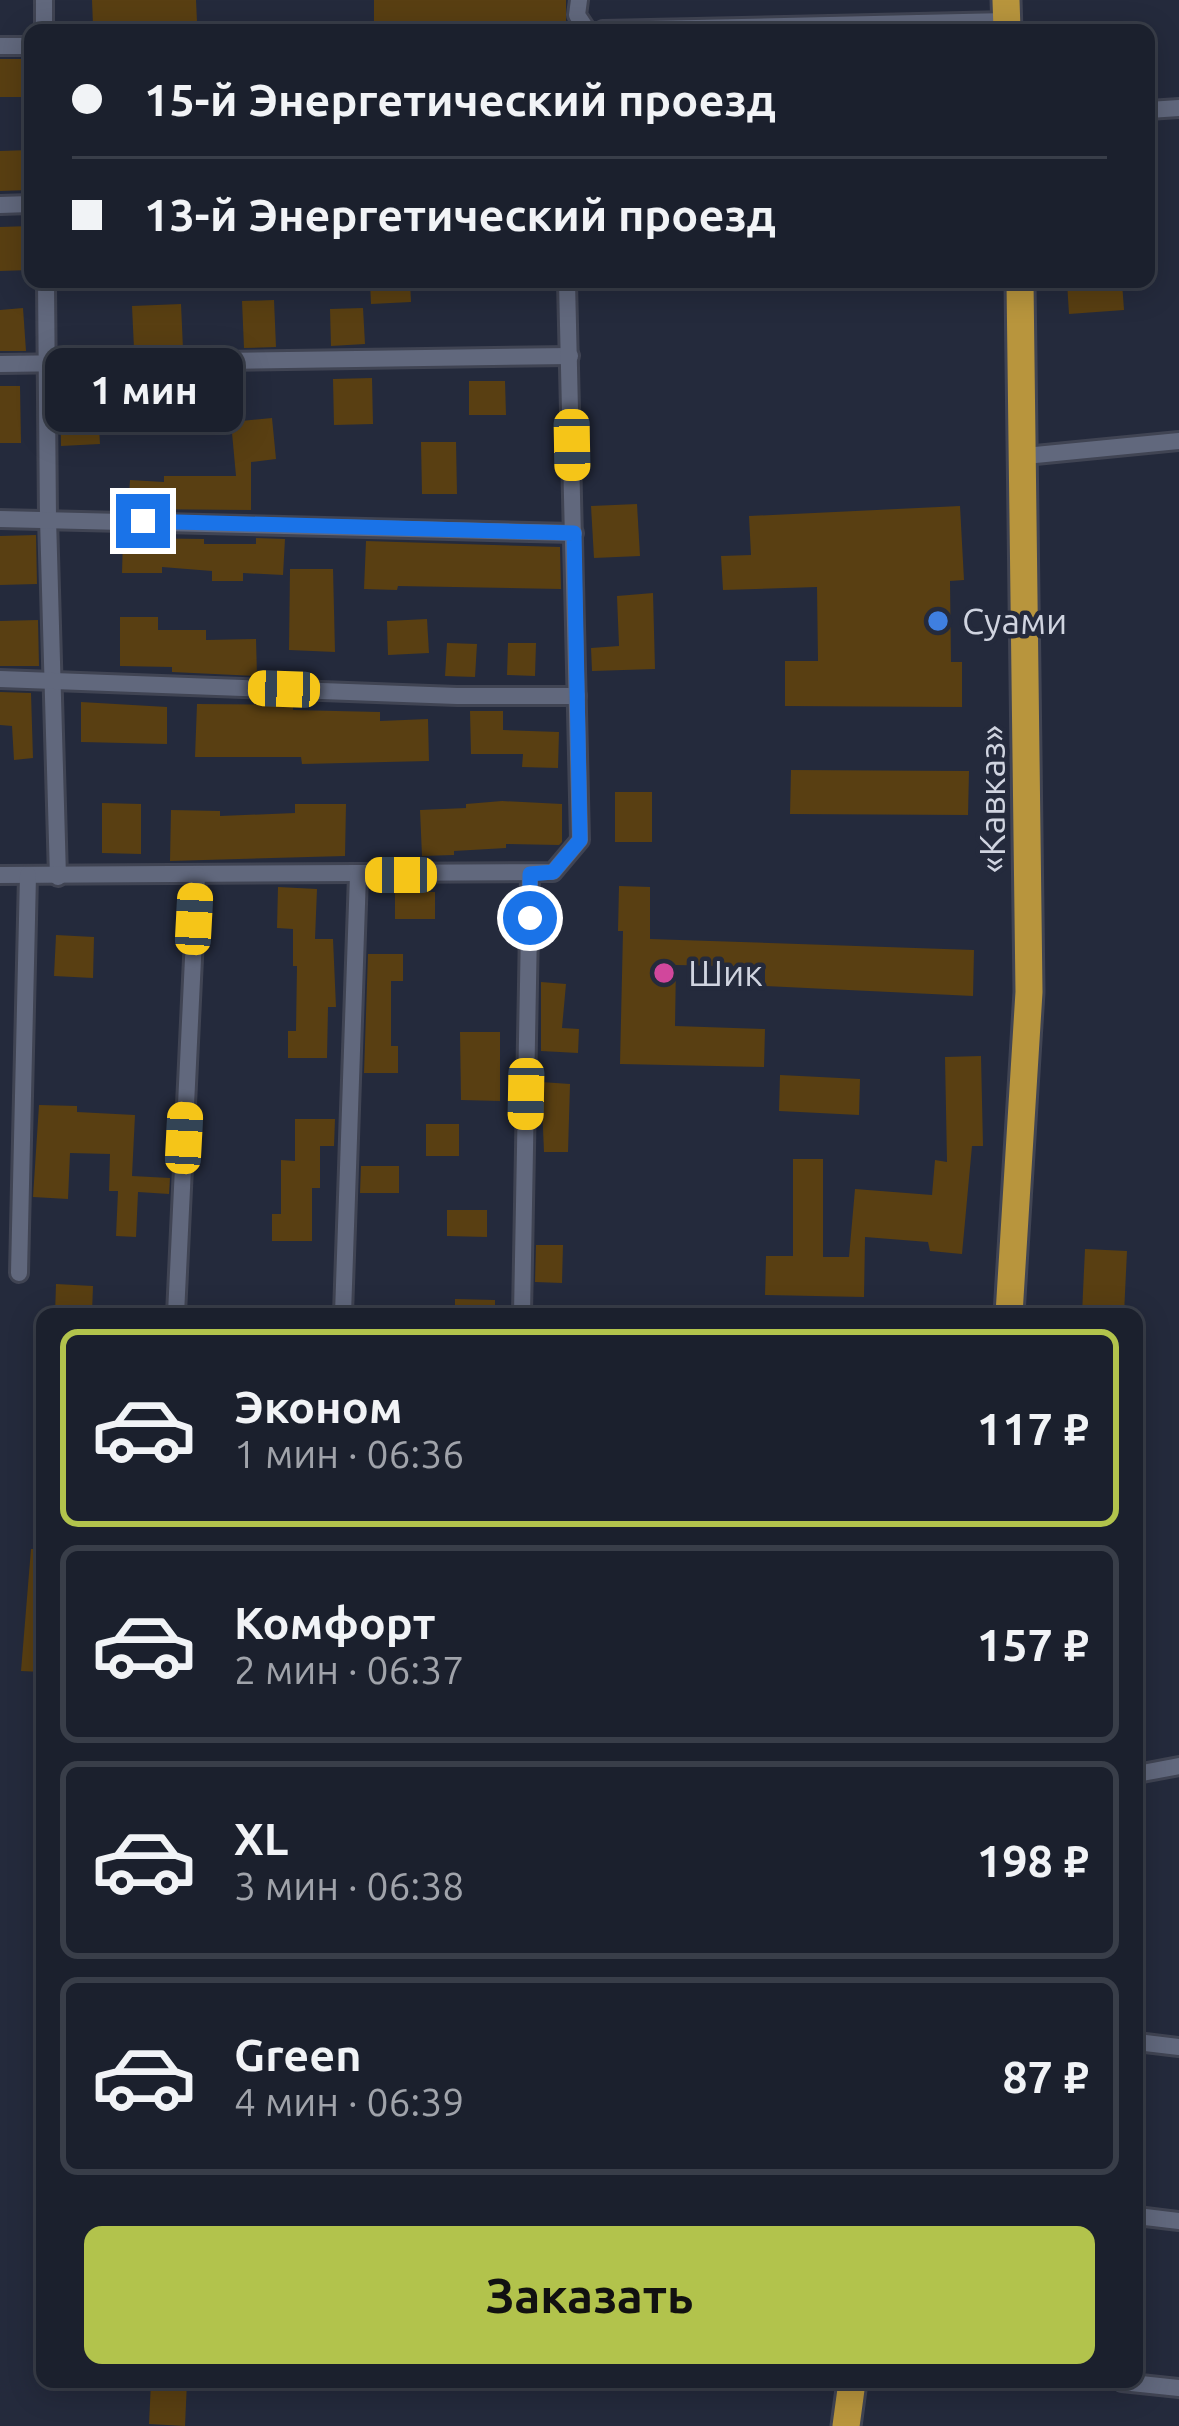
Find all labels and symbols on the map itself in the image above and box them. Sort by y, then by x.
callout: 1 мин [44,347,242,431]
car [553,409,591,481]
route end [116,494,170,548]
place label: Суами [962,600,1067,641]
marker: Суами [925,608,951,634]
car [247,670,321,708]
street label: «Кавказ» [971,725,1012,873]
car [365,857,437,893]
car [174,882,214,956]
route start [503,891,557,945]
place label: Шик [688,952,763,993]
marker: Шик [651,960,677,986]
car [507,1058,545,1130]
car [164,1101,204,1175]

